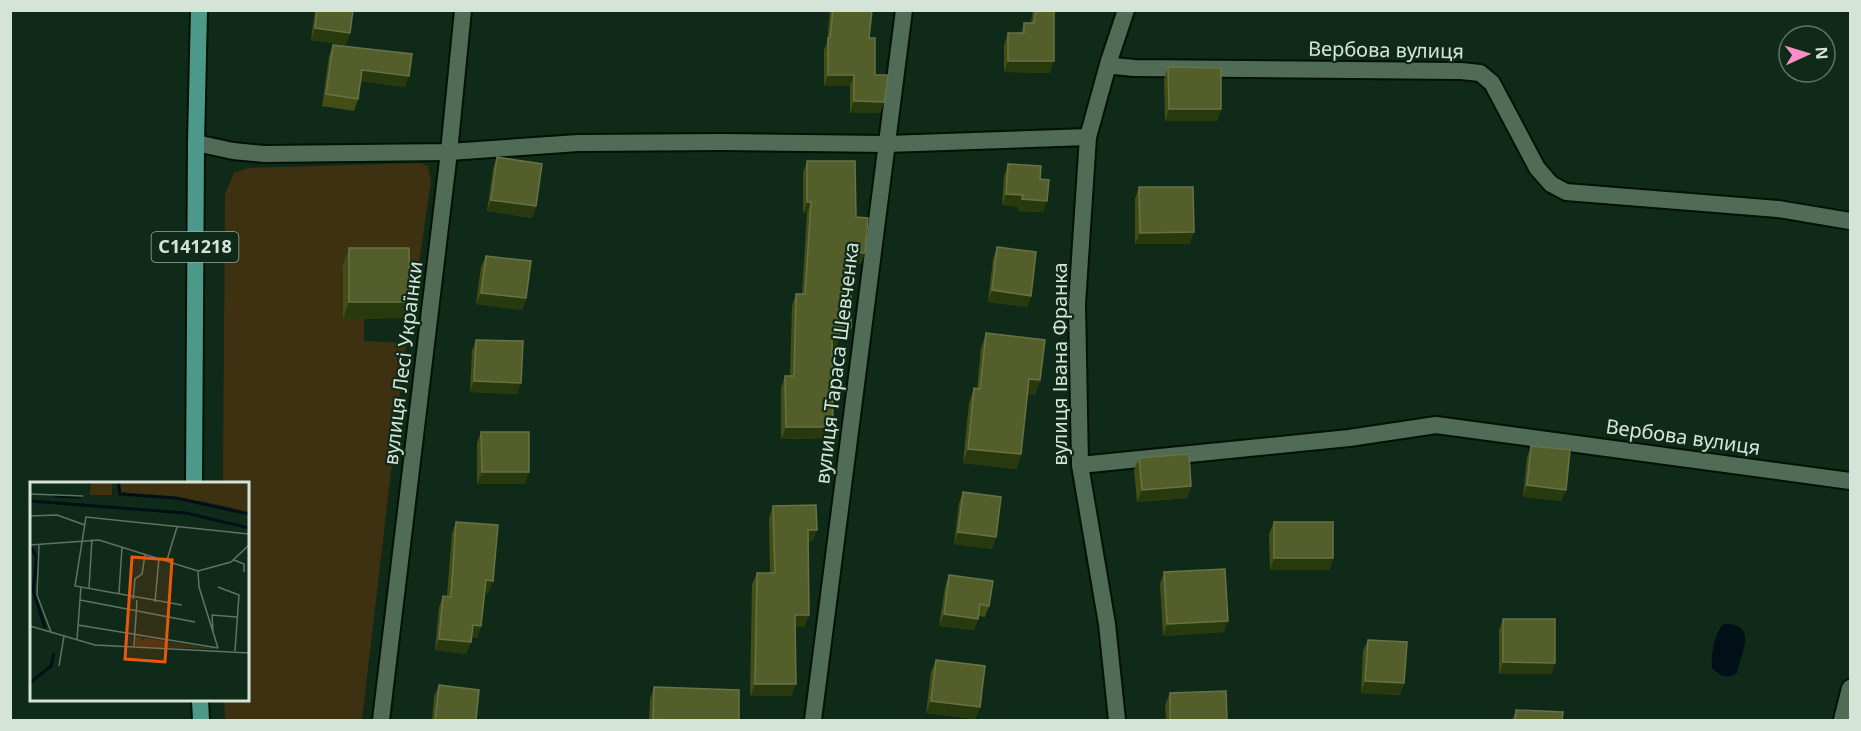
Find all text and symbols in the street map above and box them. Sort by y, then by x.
north arrow [1777,24,1837,84]
street label: Вербова вулиця [1308,35,1464,64]
text: N [1811,46,1833,60]
road number: С141218 [152,232,238,262]
street label: вулиця Тараса Шевченка [808,240,865,486]
street label: вулиця Лесі Українки [377,260,428,466]
street label: вулиця Івана Франка [1046,262,1073,466]
street label: Вербова вулиця [1604,412,1762,461]
inset map [30,482,249,701]

